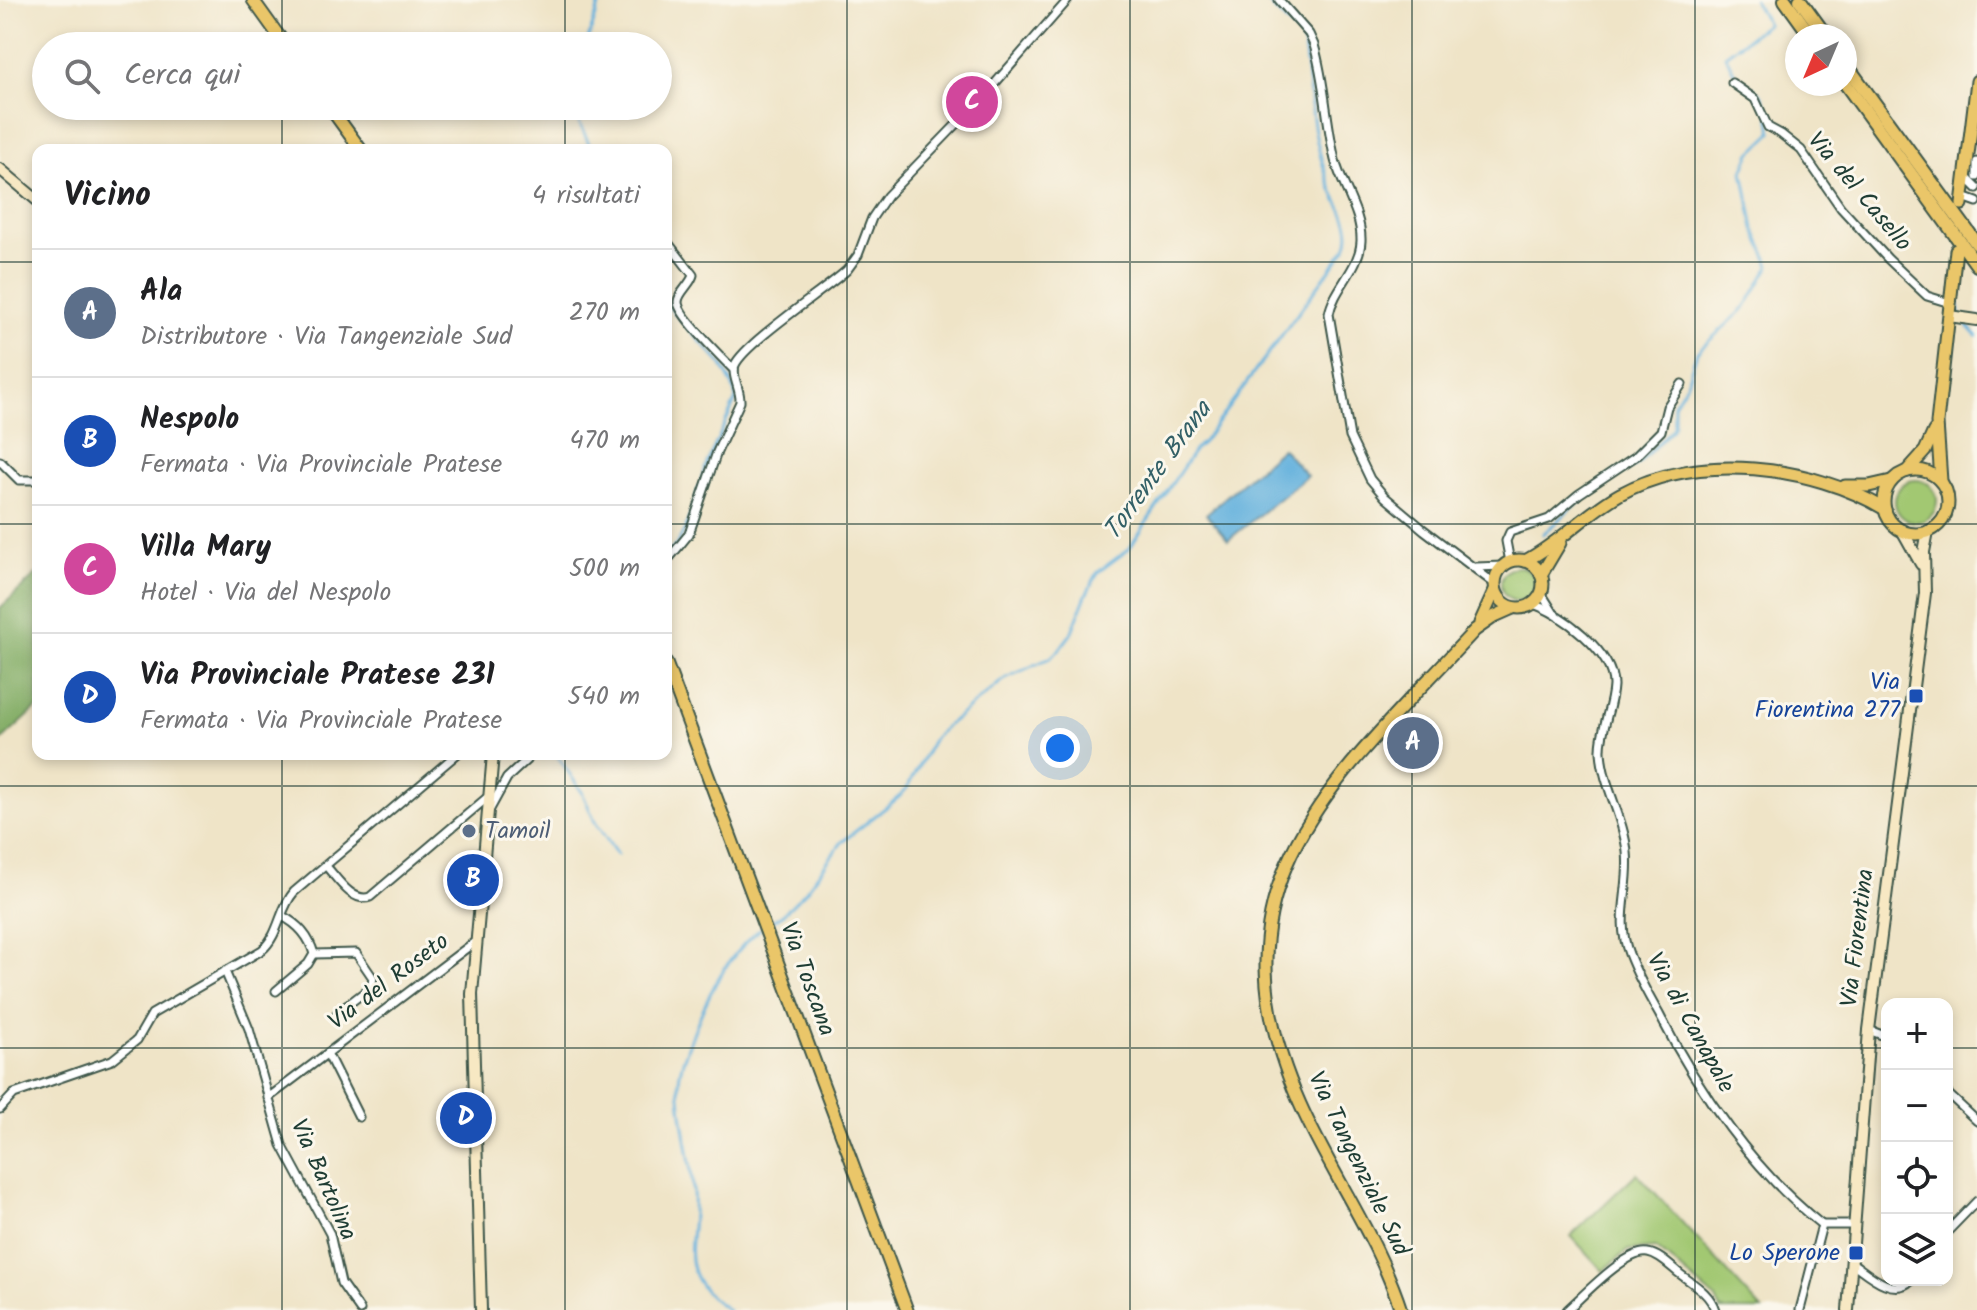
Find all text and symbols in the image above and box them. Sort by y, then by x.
north arrow [1785,24,1857,96]
search box [32,32,672,120]
text: Cerca qui [124,52,241,100]
icon: search [60,54,104,98]
pin: C [946,72,998,132]
street label: Via del Casello [1797,123,1921,261]
text: Vicino [64,169,151,223]
text: 4 risultati [532,175,640,217]
text: Ala [140,268,182,316]
text: A [82,292,98,334]
text: 270 m [569,292,640,334]
text: Distributore · Via Tangenziale Sud [140,316,512,358]
water label: Torrente Brana [1093,391,1224,550]
text: Nespolo [140,396,239,444]
text: B [82,420,98,462]
text: 470 m [570,420,640,462]
text: Fermata · Via Provinciale Pratese [140,444,502,486]
text: Villa Mary [140,524,271,572]
text: C [82,548,98,590]
text: 500 m [569,548,640,590]
text: Hotel · Via del Nespolo [140,572,391,614]
text: Via Provinciale Pratese 231 [140,652,495,700]
place label: Via Fiorentina 277 [1755,663,1901,730]
text: D [81,676,99,718]
text: 540 m [568,676,640,718]
marker: Via Fiorentina 277 [1907,687,1925,705]
text: Fermata · Via Provinciale Pratese [140,700,502,742]
pin: A [1387,713,1439,773]
your location [1040,728,1080,768]
place label: Tamoil [485,812,551,851]
marker: Tamoil [460,822,478,840]
pin: B [447,850,499,910]
street label: Via Fiorentina [1830,867,1886,1009]
street label: Via Toscana [768,916,846,1042]
street label: Via del Roseto [320,923,458,1041]
street label: Via di Canapale [1635,945,1745,1101]
map controls [1881,998,1953,1286]
button: + [1881,998,1953,1070]
street label: Via Tangenziale Sud [1296,1065,1420,1264]
button: − [1881,1070,1953,1142]
pin: D [440,1088,492,1148]
street label: Via Bartolina [279,1113,367,1247]
button: locate [1881,1142,1953,1214]
button: layers [1881,1214,1953,1286]
place label: Lo Sperone [1729,1234,1840,1273]
marker: Lo Sperone [1847,1244,1865,1262]

